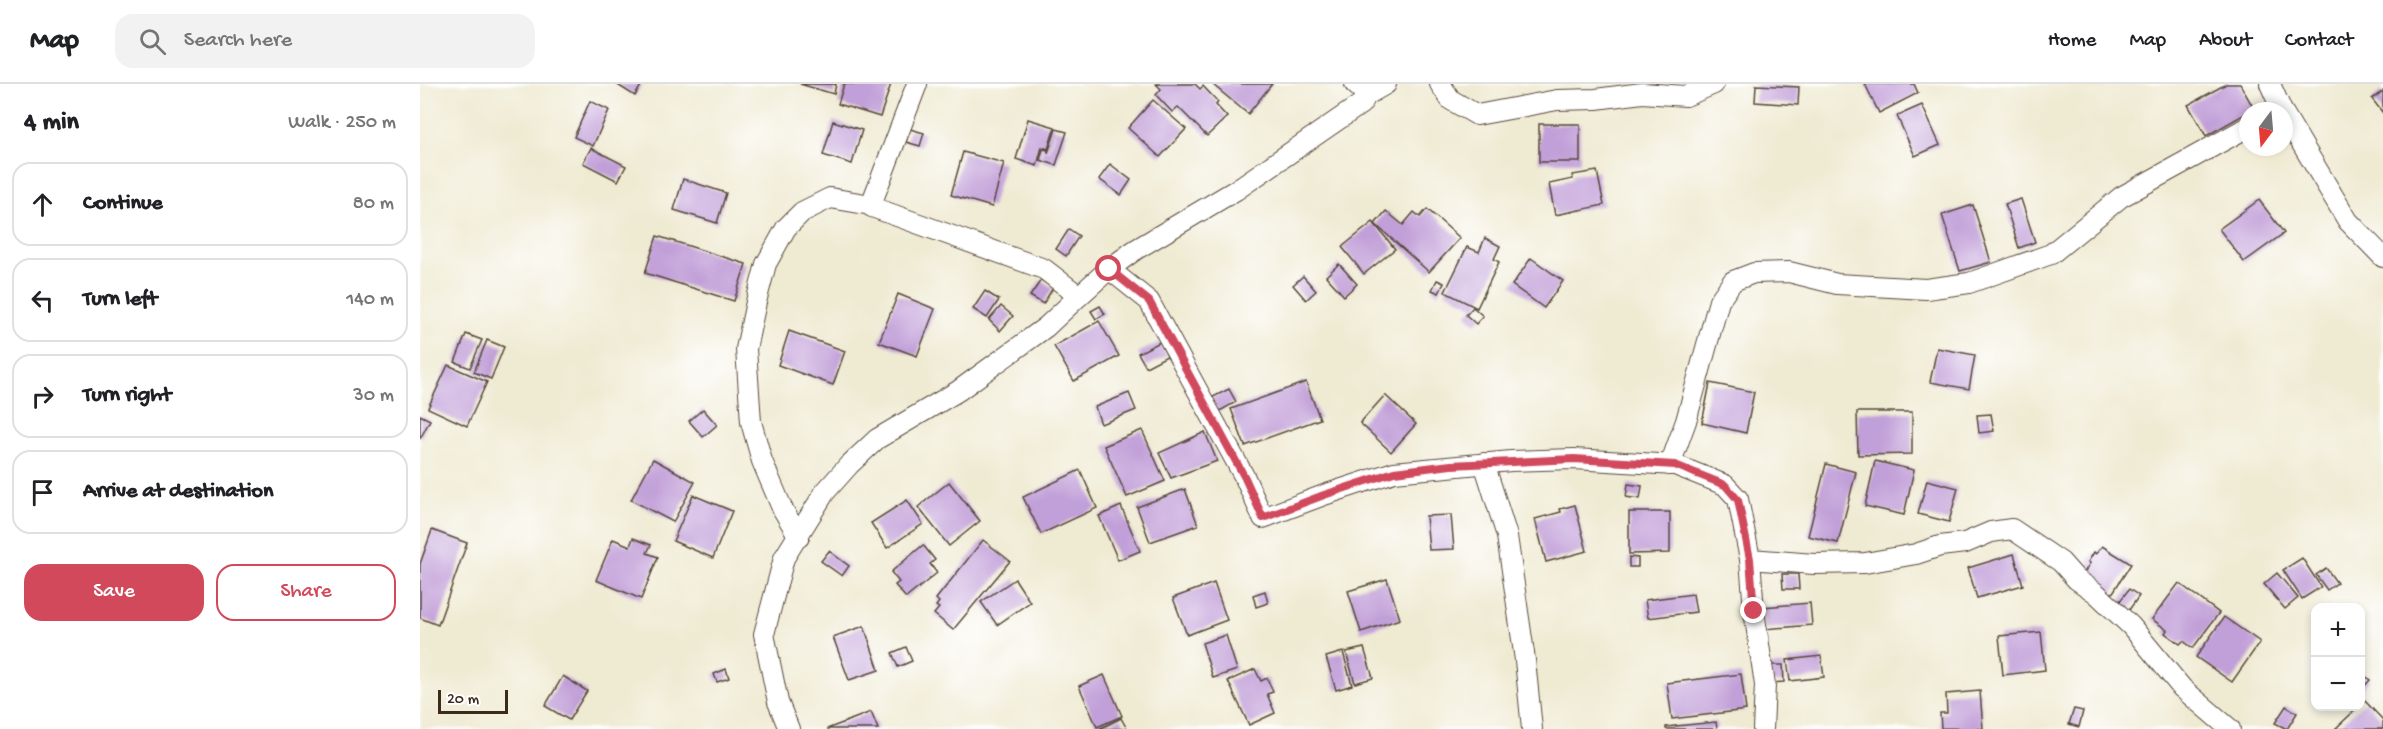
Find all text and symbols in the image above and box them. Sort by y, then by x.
search box [115,14,535,68]
text: Map [30,25,79,58]
icon: search [136,25,169,58]
text: Search here [184,28,292,54]
text: Home [2048,29,2096,54]
text: Map [2129,29,2166,54]
text: About [2199,29,2252,54]
text: Contact [2285,29,2353,54]
north arrow [2239,102,2293,156]
text: 4 min [24,108,79,139]
text: Walk · 250 m [288,112,396,135]
icon: ahead [26,188,59,221]
text: Continue [83,191,163,217]
text: 80 m [353,193,394,216]
route start [1095,255,1121,281]
icon: left [26,284,59,317]
text: Turn left [83,287,157,313]
text: 140 m [346,289,394,312]
icon: right [26,380,59,413]
text: Turn right [83,383,171,409]
text: 30 m [353,385,394,408]
icon: arrive [26,476,59,509]
text: Arrive at destination [83,479,273,505]
button: Save [24,564,204,621]
button: Share [216,564,396,621]
route end [1740,597,1766,623]
map controls [2311,603,2365,711]
button: + [2311,603,2365,657]
button: − [2311,657,2365,711]
scale bar [438,687,508,714]
text: 20 m [447,691,479,710]

